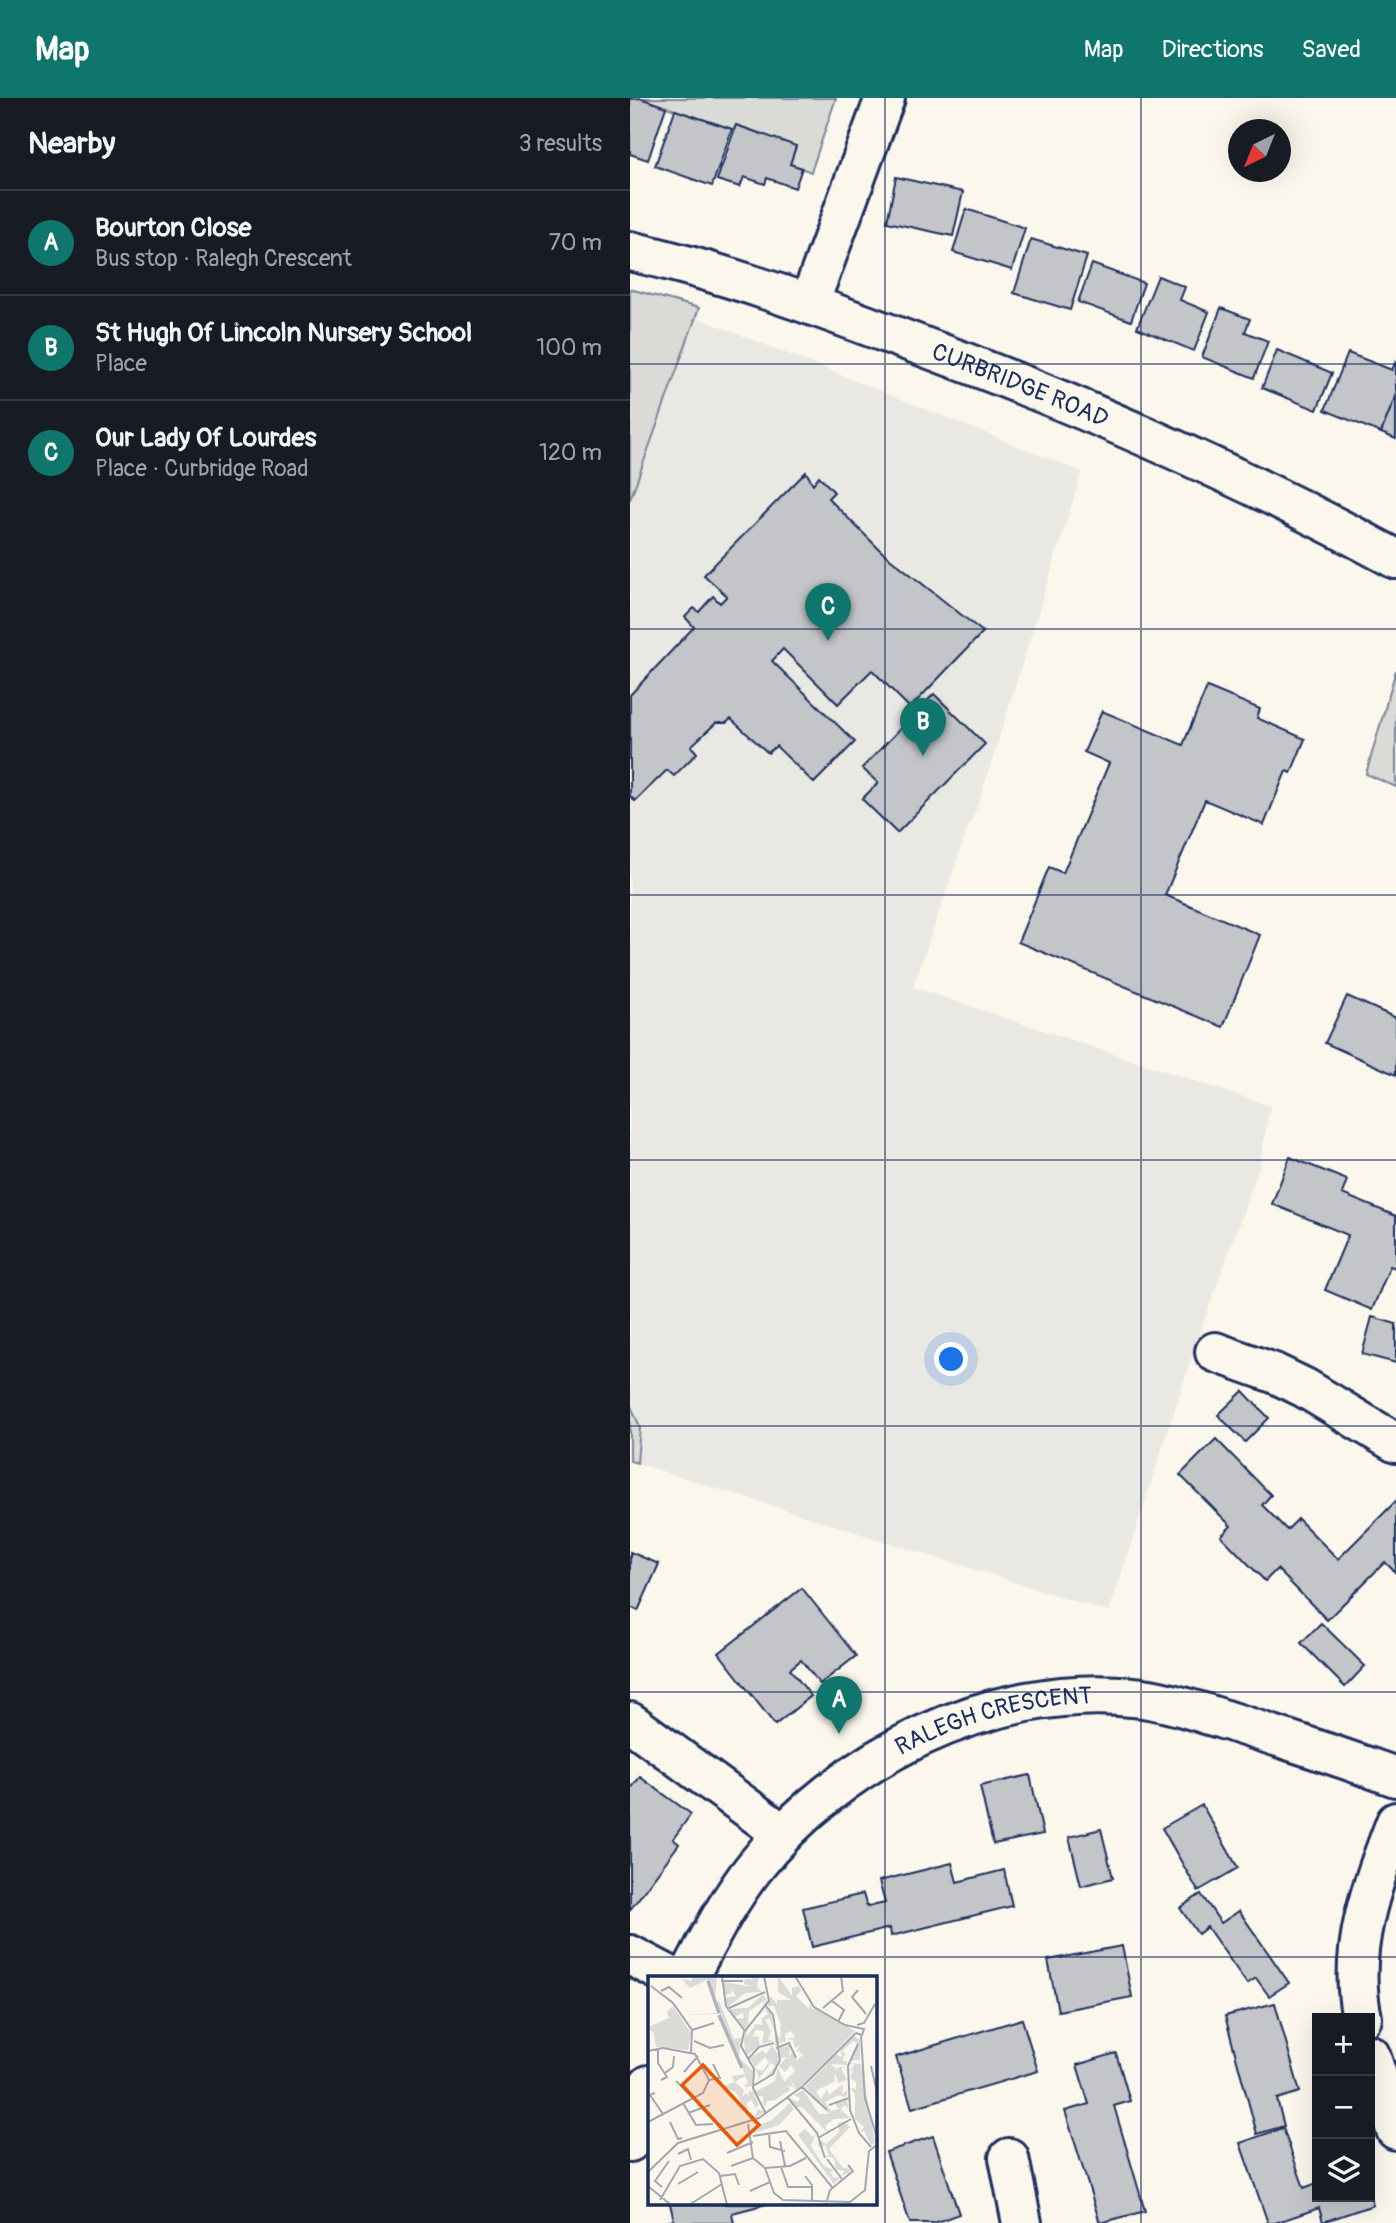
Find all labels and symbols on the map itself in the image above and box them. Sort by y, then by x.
north arrow [1228,119,1291,182]
street label: CURBRIDGE ROAD [928,337,1113,433]
pin: C [805,583,851,641]
pin: B [900,698,946,756]
your location [934,1342,968,1376]
pin: A [816,1676,862,1734]
street label: RALEGH CRESCENT [890,1681,1092,1761]
inset map [648,1976,877,2206]

